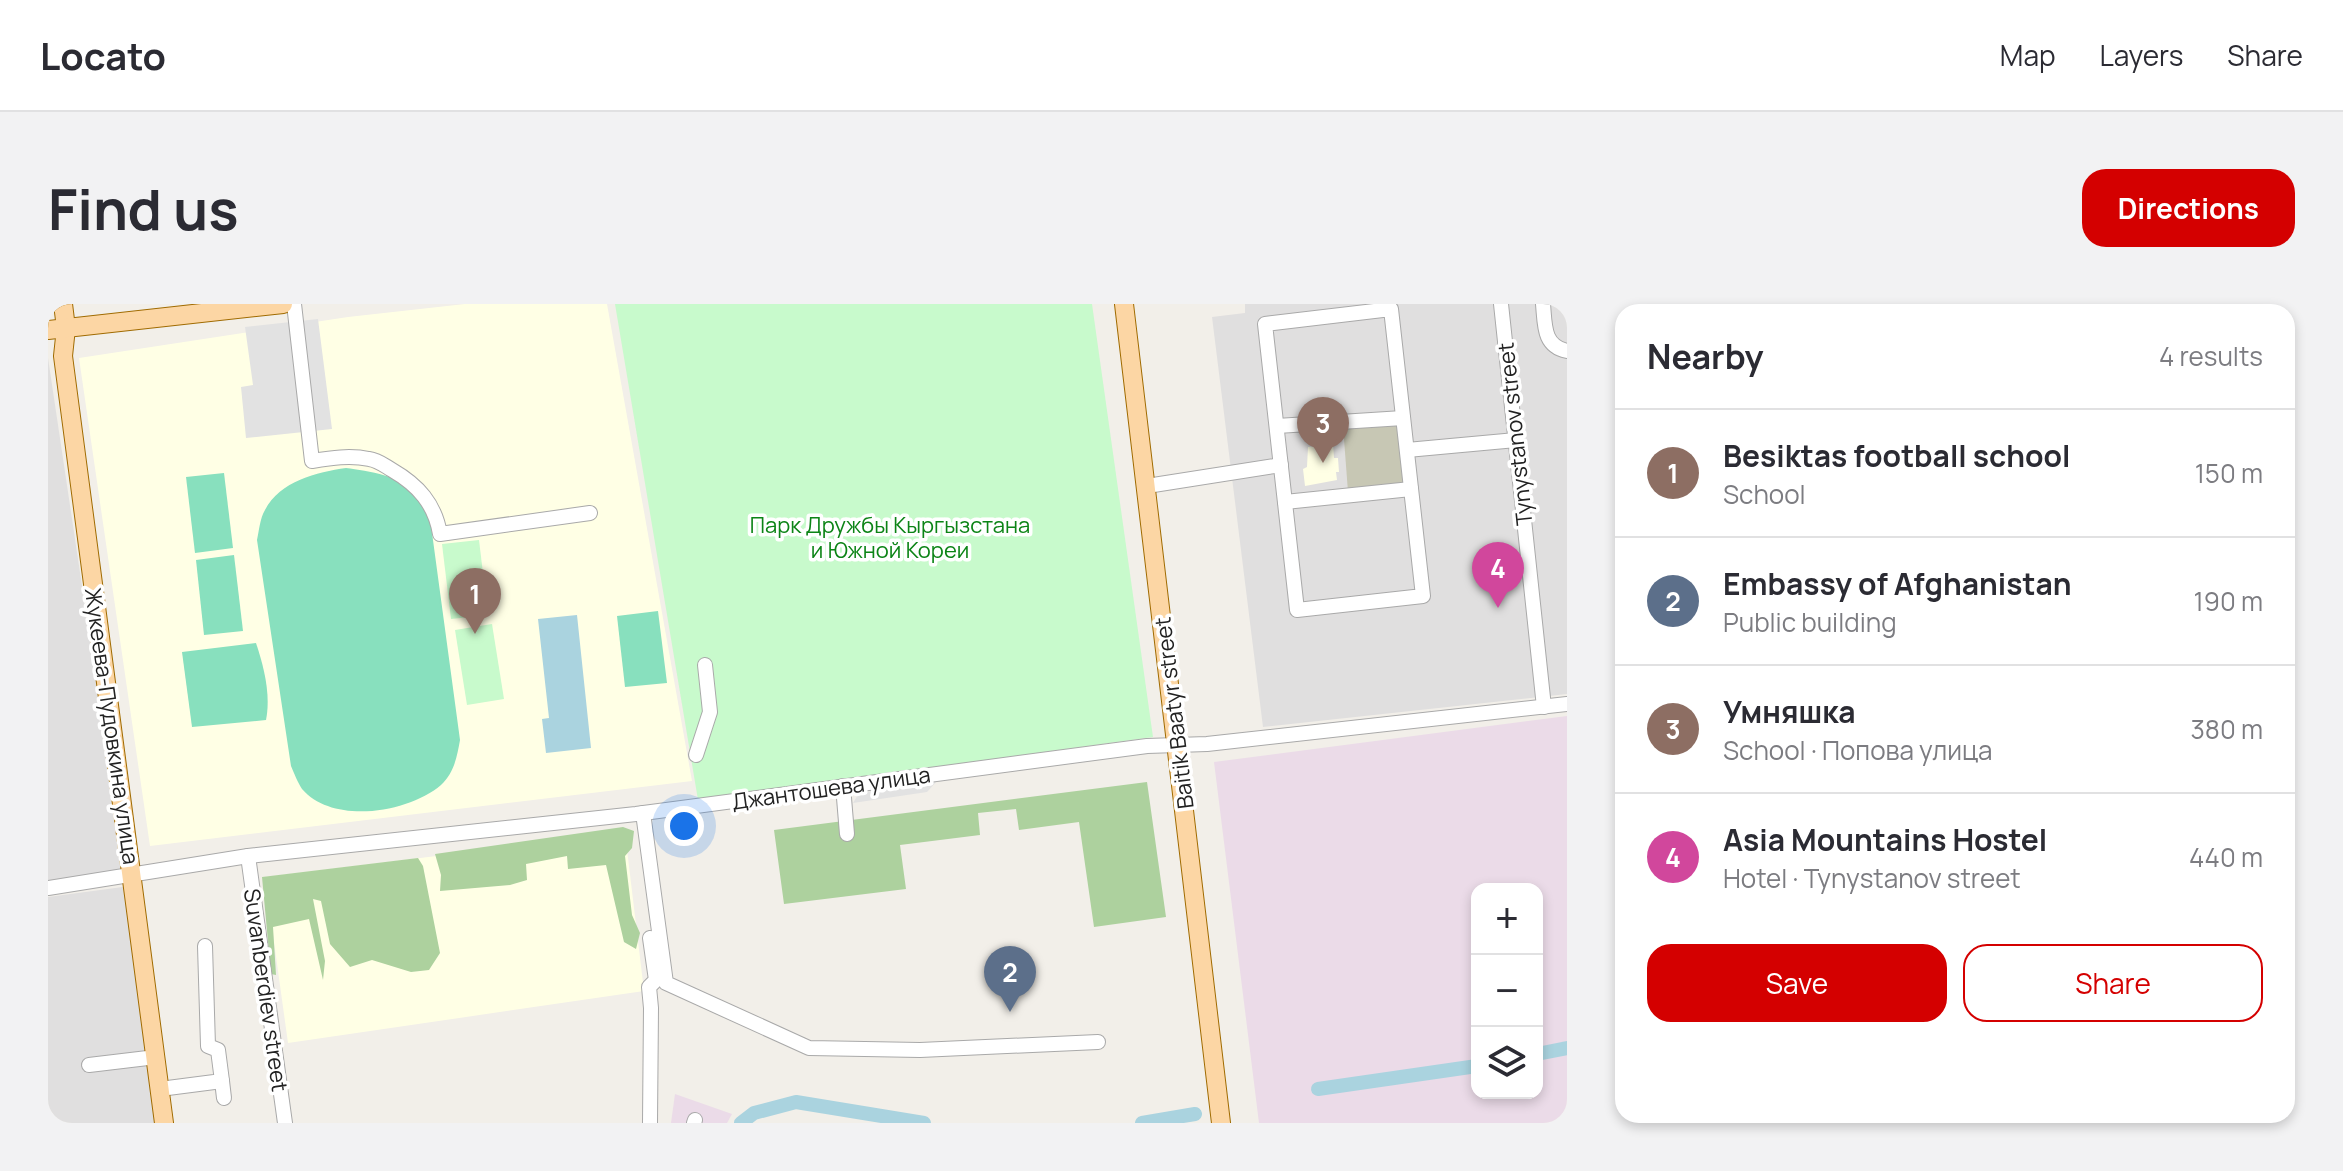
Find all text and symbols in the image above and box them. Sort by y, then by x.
text: Locato [40,29,166,81]
text: Map [2000,36,2056,74]
text: Layers [2100,36,2183,74]
text: Share [2227,36,2303,74]
button: Directions [2082,169,2295,247]
text: Find us [48,170,239,247]
text: Nearby [1647,333,1763,379]
text: 4 results [2159,338,2263,374]
street label: Tynystanov street [1490,341,1540,527]
pin: 3 [1297,397,1349,463]
text: Besiktas football school [1723,435,2070,476]
text: 1 [1667,455,1679,491]
text: 150 m [2195,455,2263,491]
text: School [1723,476,1806,512]
park label: Парк Дружбы Кыргызстана и Южной Кореи [750,510,1030,565]
pin: 4 [1472,542,1524,608]
text: Embassy of Afghanistan [1723,563,2072,604]
pin: 1 [449,568,501,634]
text: 2 [1665,583,1681,619]
text: 190 m [2194,583,2263,619]
street label: Жукеева-Пудовкина улица [78,586,146,866]
text: Public building [1723,604,1897,640]
street label: Baitik Baatyr street [1147,615,1201,811]
text: Умняшка [1723,691,1856,732]
text: 3 [1665,711,1681,747]
text: 380 m [2190,711,2263,747]
text: School · Попова улица [1723,732,1993,768]
street label: Джантошева улица [730,759,932,817]
your location [664,806,704,846]
text: Asia Mountains Hostel [1723,819,2047,860]
text: 4 [1665,839,1681,875]
text: 440 m [2189,839,2263,875]
text: Hotel · Tynystanov street [1723,860,2021,896]
map controls [1471,883,1543,1099]
button: + [1471,883,1543,955]
street label: Suvanberdiev street [237,887,295,1094]
button: Save [1647,944,1947,1022]
button: Share [1963,944,2263,1022]
pin: 2 [984,946,1036,1012]
button: − [1471,955,1543,1027]
button: layers [1471,1027,1543,1099]

